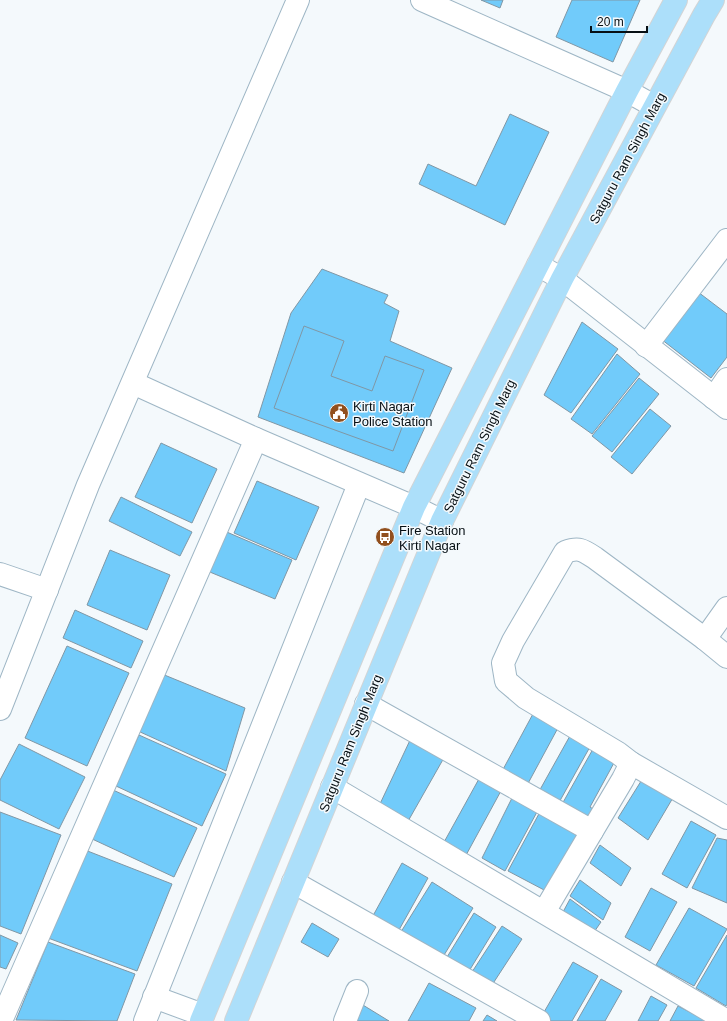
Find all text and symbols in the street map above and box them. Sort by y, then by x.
scale bar [591,8,647,34]
text: 20 m [597,15,624,29]
street label: Satguru Ram Singh Marg [586,90,668,227]
street label: Satguru Ram Singh Marg [441,377,518,515]
place label: Kirti Nagar Police Station [353,399,433,429]
public building icon: Kirti Nagar Police Station [328,402,350,424]
place label: Fire Station Kirti Nagar [399,523,465,553]
bus stop icon: Fire Station Kirti Nagar [374,526,396,548]
street label: Satguru Ram Singh Marg [316,672,385,814]

